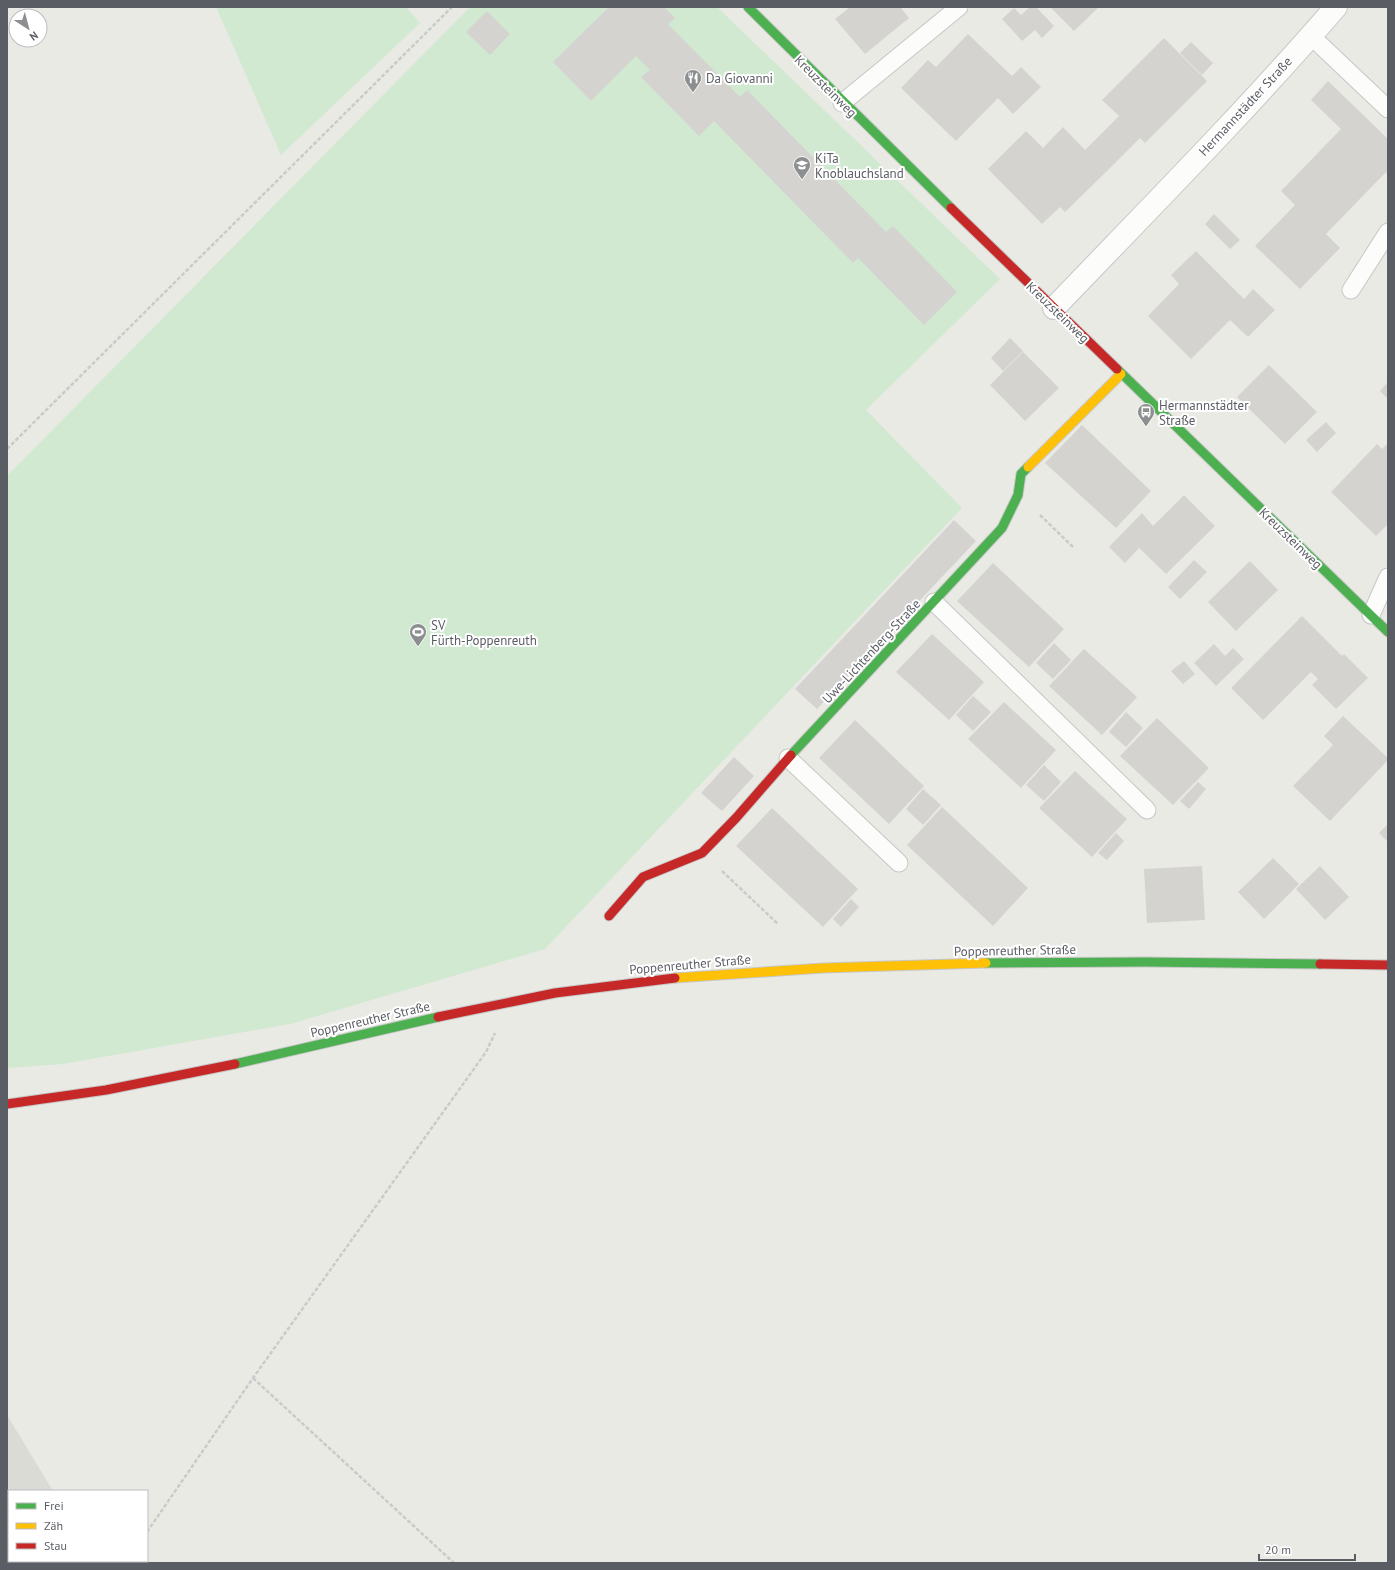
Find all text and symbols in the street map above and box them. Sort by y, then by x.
north arrow [8,8,48,48]
text: N [27,28,41,44]
street label: Kreuzsteinweg [791,52,860,121]
street label: Hermannstädter Straße [1195,53,1296,160]
restaurant icon: Da Giovanni [683,68,703,93]
place label: Da Giovanni [706,70,773,87]
place label: KiTa Knoblauchsland [815,150,904,182]
school or university icon: KiTa Knoblauchsland [792,155,812,180]
street label: Kreuzsteinweg [1023,278,1093,347]
place label: Hermannstädter Straße [1159,397,1249,429]
bus stop icon: Hermannstädter Straße [1136,402,1156,427]
street label: Kreuzsteinweg [1256,504,1326,573]
street label: Uwe-Lichtenberg-Straße [819,596,924,707]
place label: SV Fürth-Poppenreuth [431,617,537,649]
sports icon: SV Fürth-Poppenreuth [408,622,428,647]
street label: Poppenreuther Straße [954,941,1076,960]
street label: Poppenreuther Straße [628,951,752,978]
street label: Poppenreuther Straße [309,997,431,1042]
legend [8,1490,148,1562]
text: Frei [44,1498,64,1513]
text: Zäh [44,1518,63,1533]
scale bar [1259,1536,1355,1562]
text: Stau [44,1538,67,1553]
text: 20 m [1265,1542,1291,1557]

